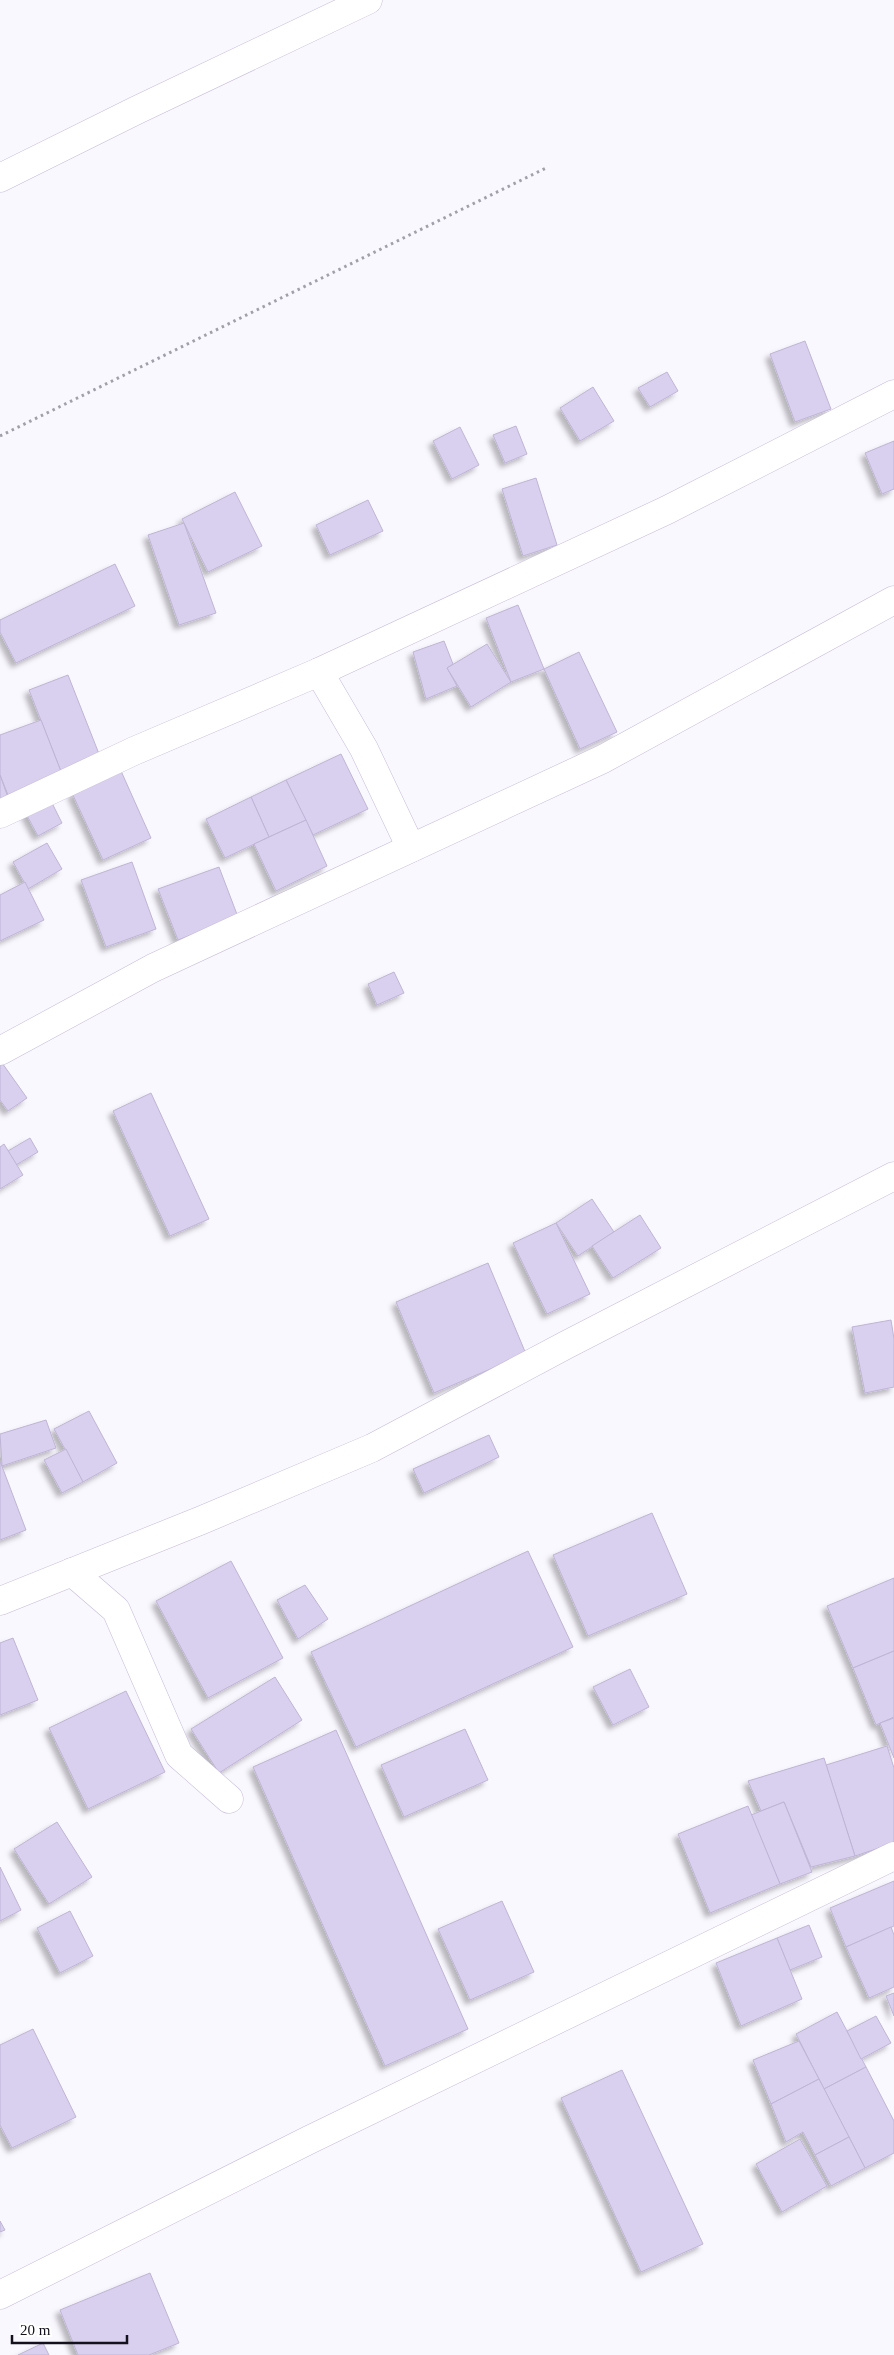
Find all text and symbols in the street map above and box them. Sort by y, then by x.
scale bar [12,2312,128,2344]
text: 20 m [20,2322,51,2338]

